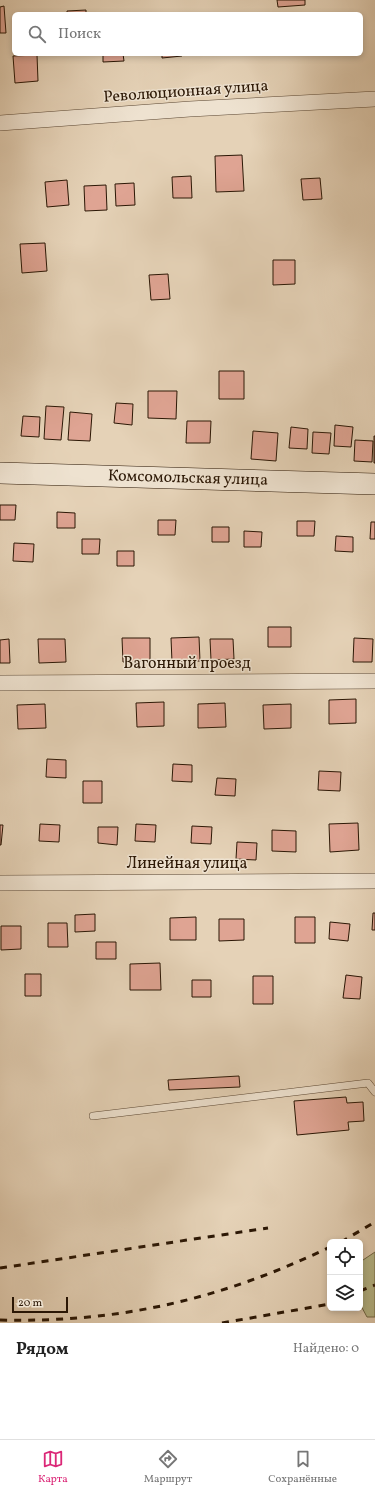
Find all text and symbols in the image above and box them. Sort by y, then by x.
search box [12,12,363,56]
icon: search [26,23,48,45]
text: Поиск [58,24,101,45]
street label: Революционная улица [103,75,269,109]
street label: Комсомольская улица [108,465,268,492]
street label: Вагонный проезд [123,653,251,675]
street label: Линейная улица [127,853,247,875]
map controls [327,1239,363,1311]
button: locate [327,1239,363,1275]
button: layers [327,1275,363,1311]
scale bar [12,1295,68,1314]
text: 20 m [18,1296,42,1311]
text: Рядом [16,1338,69,1361]
text: Найдено: 0 [293,1340,359,1358]
tab: Карта [38,1448,68,1487]
tab: Маршрут [144,1448,192,1487]
tab: Сохранённые [268,1448,337,1487]

